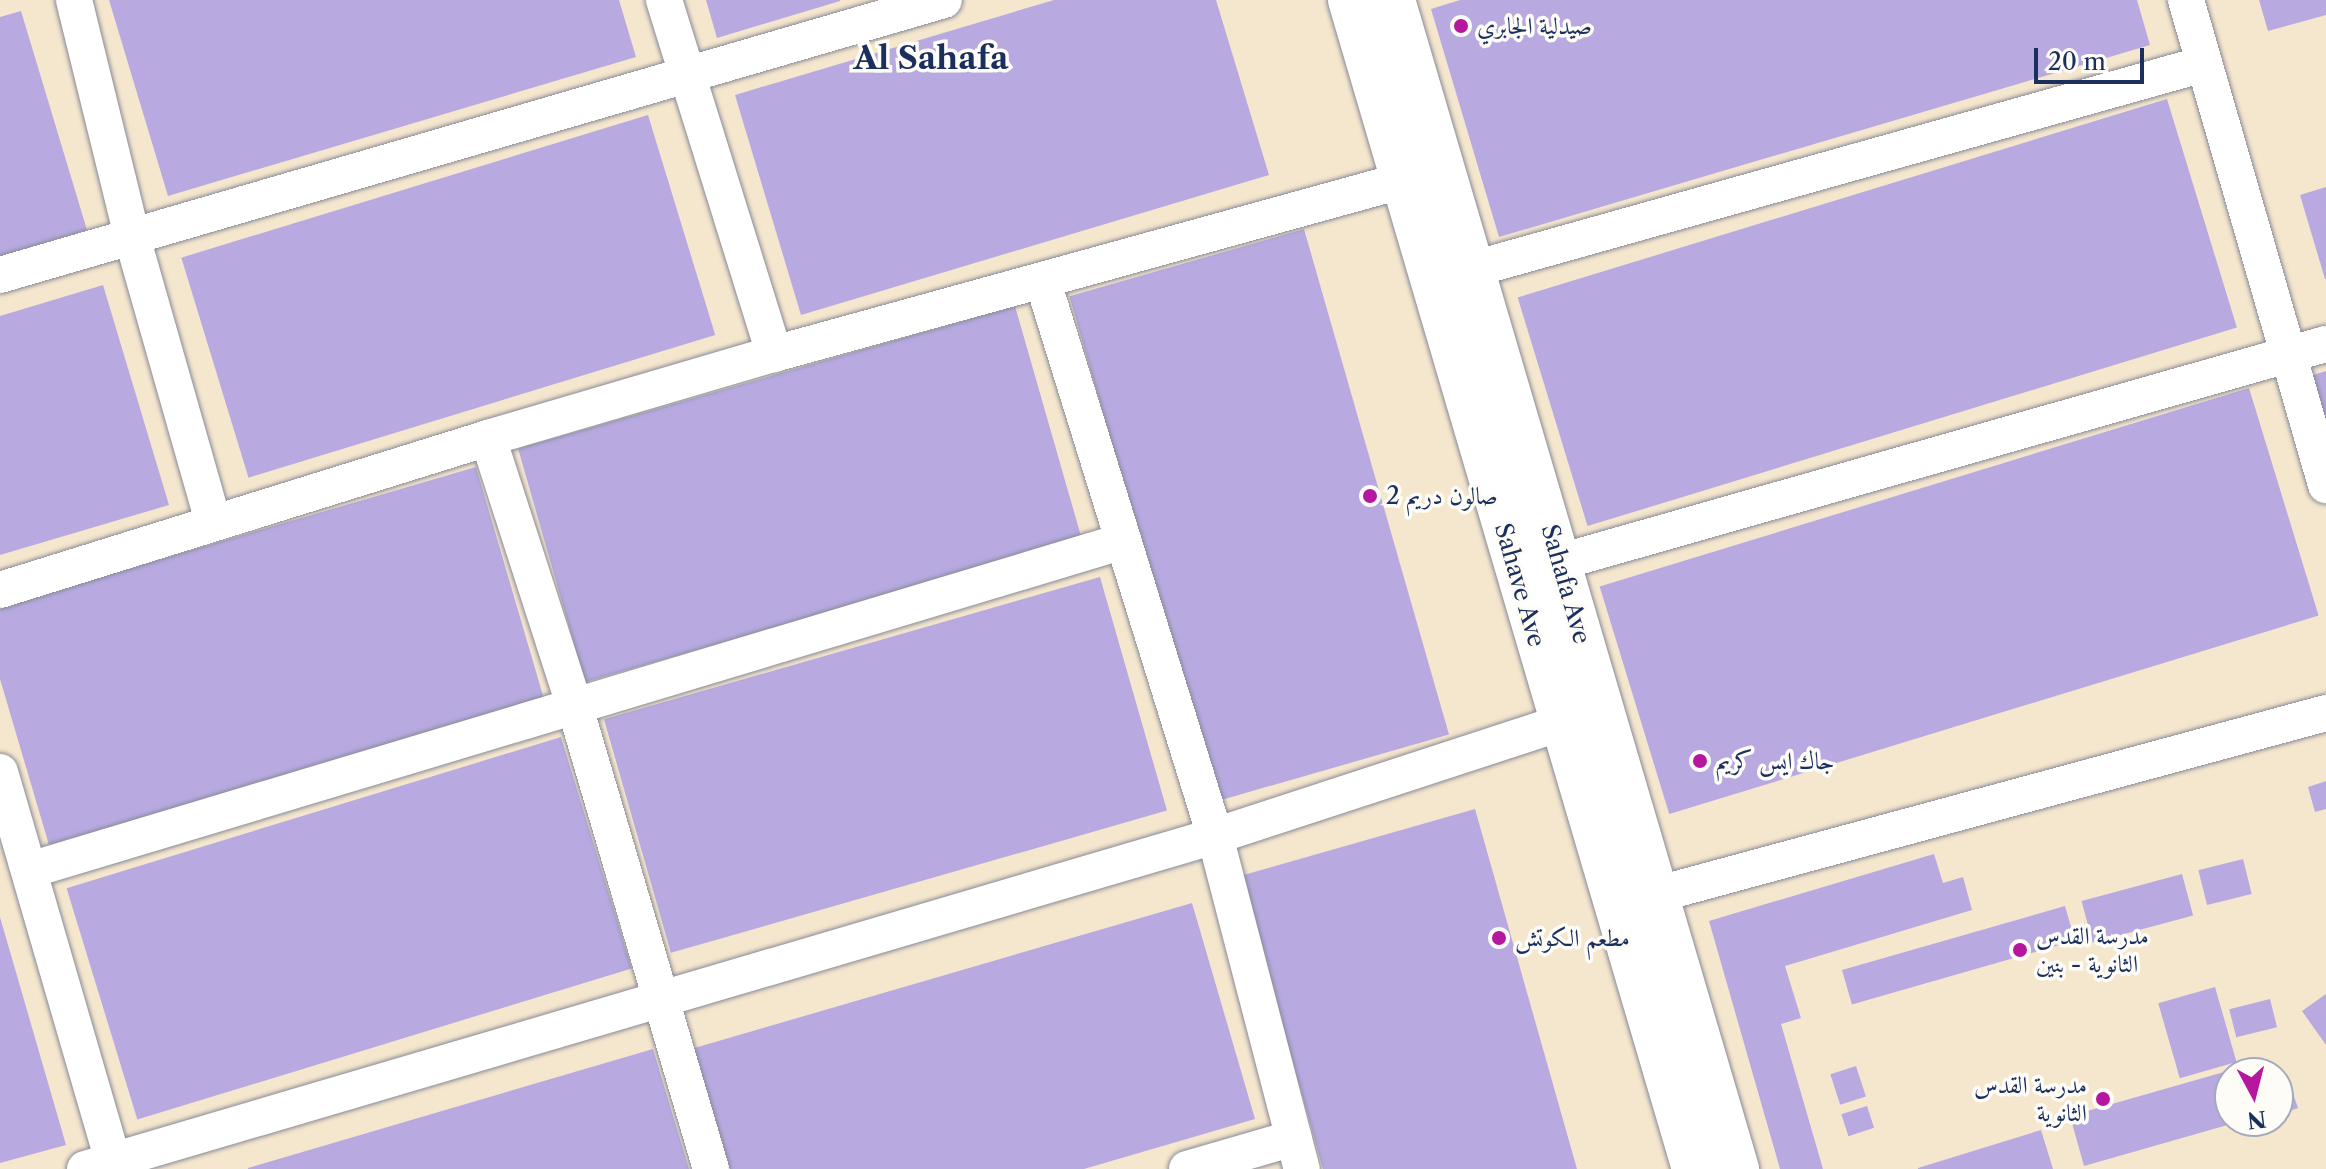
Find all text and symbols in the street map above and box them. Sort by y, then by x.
place label: صيدلية الجابري [1477,12,1592,40]
marker: صيدلية الجابري [1452,17,1470,35]
scale bar [2038,32,2148,82]
district label: Al Sahafa [853,39,1009,77]
text: 20 m [2048,47,2106,76]
place label: صالون دريم 2 [1386,482,1498,510]
marker: صالون دريم 2 [1361,487,1379,505]
street label: Sahave Ave [1488,519,1552,651]
street label: Sahafa Ave [1535,520,1597,648]
place label: جاك ايس كريم [1716,747,1835,775]
marker: جاك ايس كريم [1691,752,1709,770]
place label: مدرسة القدس الثانوية - بنين [2036,922,2149,978]
place label: مطعم الكوتش [1515,924,1630,952]
marker: مطعم الكوتش [1490,929,1508,947]
marker: مدرسة القدس الثانوية - بنين [2011,941,2029,959]
north arrow [2214,1057,2294,1137]
place label: مدرسة القدس الثانوية [1974,1071,2087,1127]
marker: مدرسة القدس الثانوية [2094,1090,2112,1108]
text: N [2246,1105,2268,1134]

